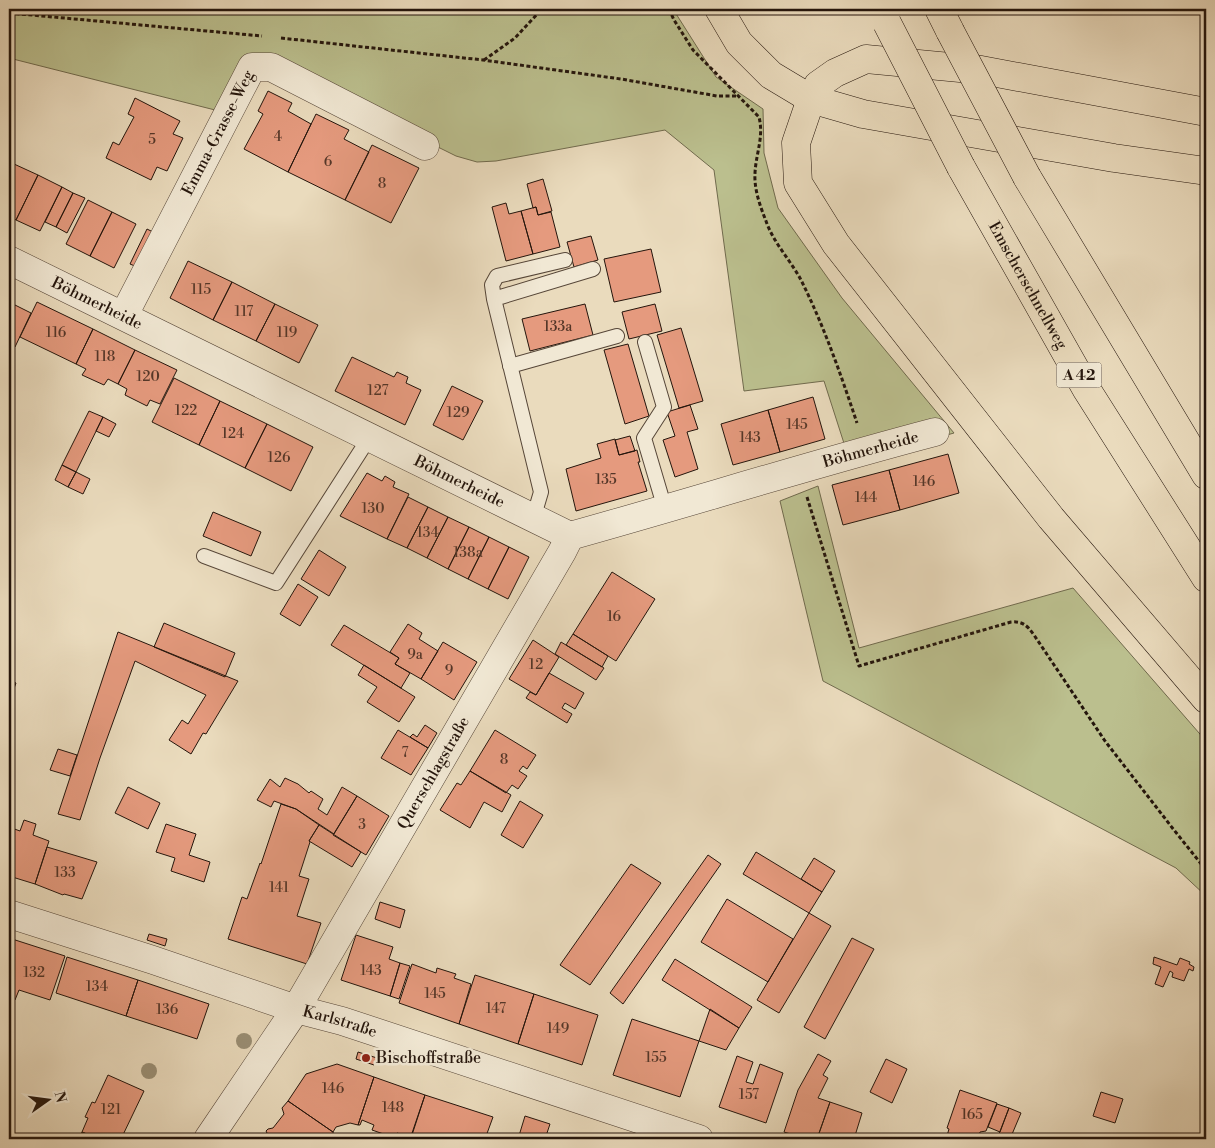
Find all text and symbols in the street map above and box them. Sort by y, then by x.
street label: Emma-Grasse-Weg [177,66,259,199]
house number: 4 [274,128,282,146]
house number: 5 [148,131,156,149]
house number: 6 [324,153,333,171]
house number: 8 [378,175,386,193]
street label: Emscherschnellweg [984,218,1072,353]
street label: Böhmerheide [47,272,146,334]
house number: 115 [191,281,211,299]
house number: 117 [235,303,253,321]
house number: 133a [544,318,573,336]
house number: 116 [46,324,67,342]
house number: 119 [277,324,297,342]
house number: 118 [95,348,115,366]
road number: A 42 [1056,362,1102,388]
house number: 120 [136,368,160,386]
house number: 127 [367,382,389,400]
house number: 122 [175,402,197,420]
house number: 129 [447,404,469,422]
house number: 145 [786,416,808,434]
house number: 124 [222,425,244,443]
street label: Böhmerheide [819,427,921,473]
house number: 143 [739,429,761,447]
house number: 126 [268,449,291,467]
street label: Böhmerheide [410,450,508,512]
house number: 135 [595,471,617,489]
house number: 146 [913,473,936,491]
house number: 144 [855,489,877,507]
house number: 130 [361,500,385,518]
house number: 134 [417,524,439,542]
house number: 138a [453,544,484,562]
house number: 16 [607,608,622,626]
house number: 9a [407,646,424,664]
house number: 12 [529,656,543,674]
house number: 9 [445,662,453,680]
street label: Querschlagstraße [393,713,474,833]
house number: 7 [401,744,409,762]
house number: 8 [500,751,508,769]
house number: 3 [358,816,366,834]
house number: 133 [54,864,76,882]
house number: 141 [269,879,289,897]
house number: 143 [360,962,382,980]
house number: 132 [23,964,45,982]
house number: 134 [86,978,108,996]
house number: 145 [424,985,446,1003]
house number: 147 [486,1000,506,1018]
house number: 136 [156,1001,179,1019]
street label: Karlstraße [301,1001,380,1042]
house number: 149 [547,1020,569,1038]
place label: Bischoffstraße [375,1048,481,1068]
house number: 155 [645,1049,667,1067]
marker: Bischoffstraße [360,1052,372,1064]
north arrow [22,1076,72,1126]
house number: 146 [322,1080,345,1098]
house number: 157 [739,1086,759,1104]
text: N [50,1090,70,1105]
house number: 148 [382,1099,404,1117]
house number: 121 [101,1101,121,1119]
house number: 165 [961,1106,983,1124]

